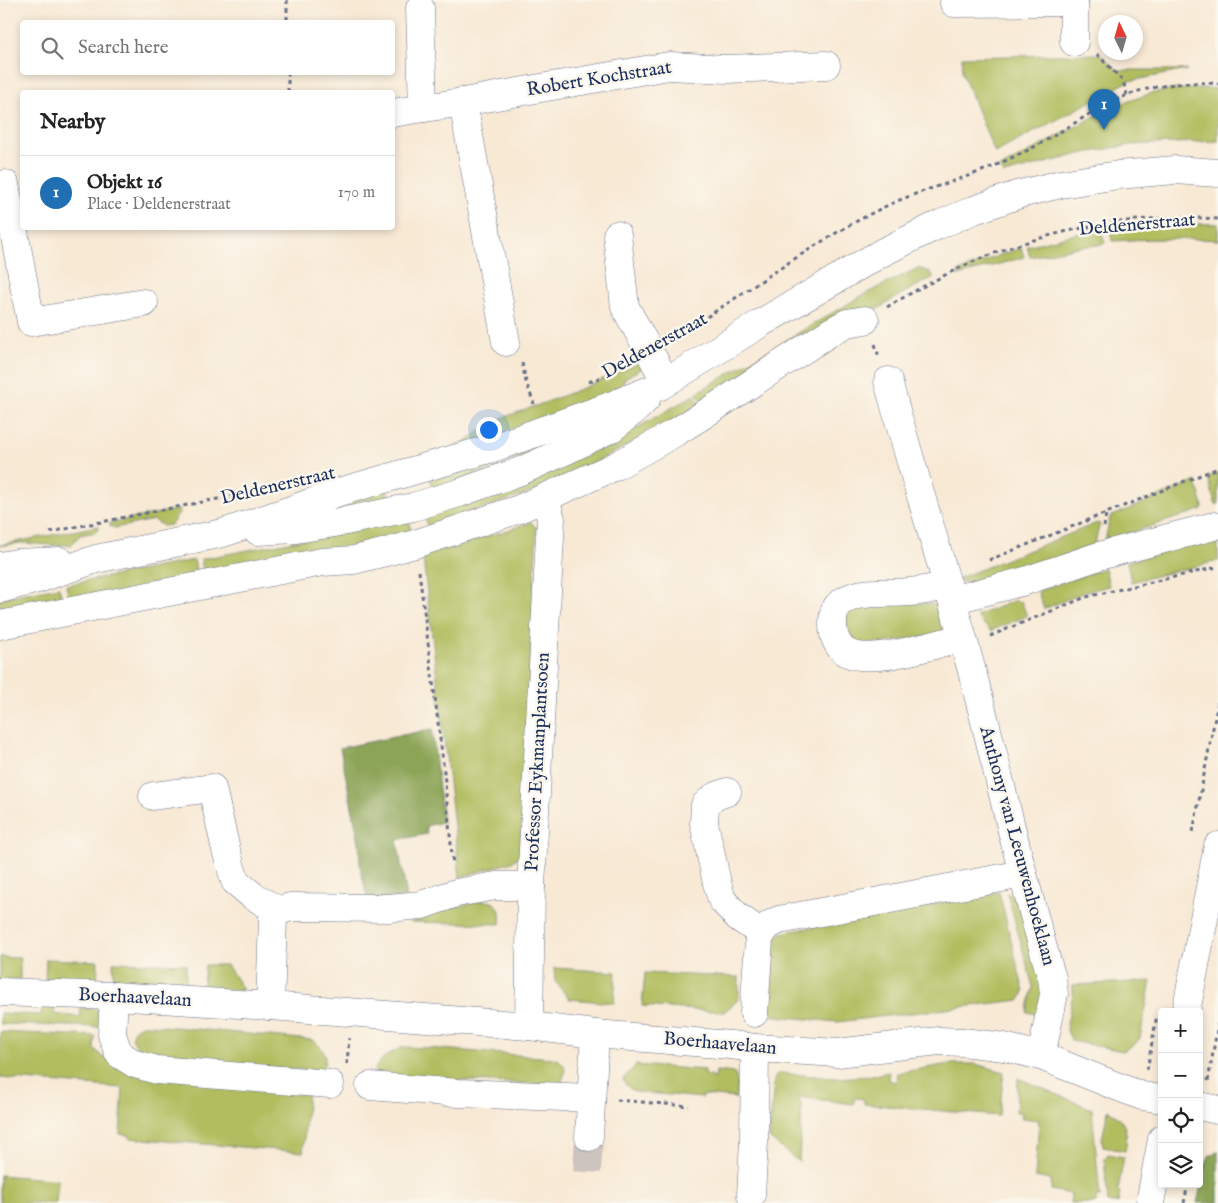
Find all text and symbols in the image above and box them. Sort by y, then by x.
north arrow [1098,15,1143,60]
search box [20,20,395,75]
icon: search [38,34,66,62]
text: Search here [78,36,169,60]
street label: Robert Kochstraat [525,56,674,102]
pin: 1 [1088,89,1120,130]
text: Nearby [40,109,105,136]
text: Objekt 16 [87,171,162,195]
text: 1 [53,183,59,203]
text: 170 m [338,183,375,203]
text: Place · Deldenerstraat [87,195,231,215]
street label: Deldenerstraat [1078,208,1197,242]
street label: Deldenerstraat [598,307,712,385]
your location [476,417,502,443]
street label: Deldenerstraat [218,461,338,511]
street label: Professor Eykmanplantsoen [520,652,556,872]
street label: Anthony van Leeuwenhoeklaan [973,723,1061,968]
street label: Boerhaavelaan [78,983,192,1013]
map controls [1158,1008,1203,1188]
button: + [1158,1008,1203,1053]
street label: Boerhaavelaan [662,1027,778,1061]
button: − [1158,1053,1203,1098]
button: locate [1158,1098,1203,1143]
button: layers [1158,1143,1203,1188]

